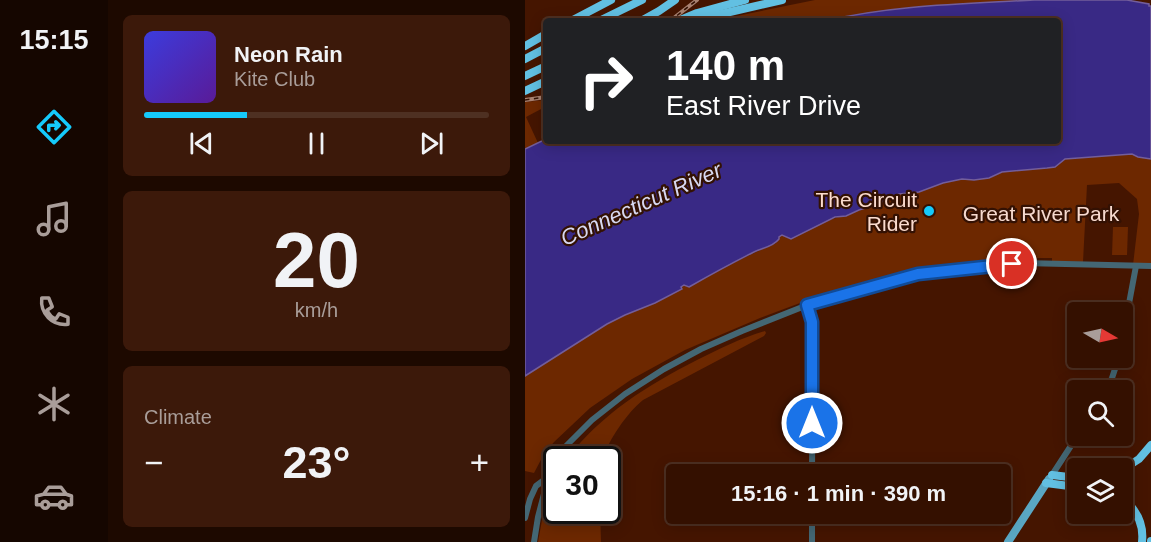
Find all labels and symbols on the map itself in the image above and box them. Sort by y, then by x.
water label: Connecticut River [557,157,727,251]
place label: The Circuit Rider [815,188,917,235]
park label: Great River Park [963,202,1120,225]
marker: The Circuit Rider [922,204,936,218]
pin [986,238,1037,289]
north arrow [1067,302,1133,368]
position arrow [780,391,844,455]
speed limit sign: 30 [543,446,621,524]

